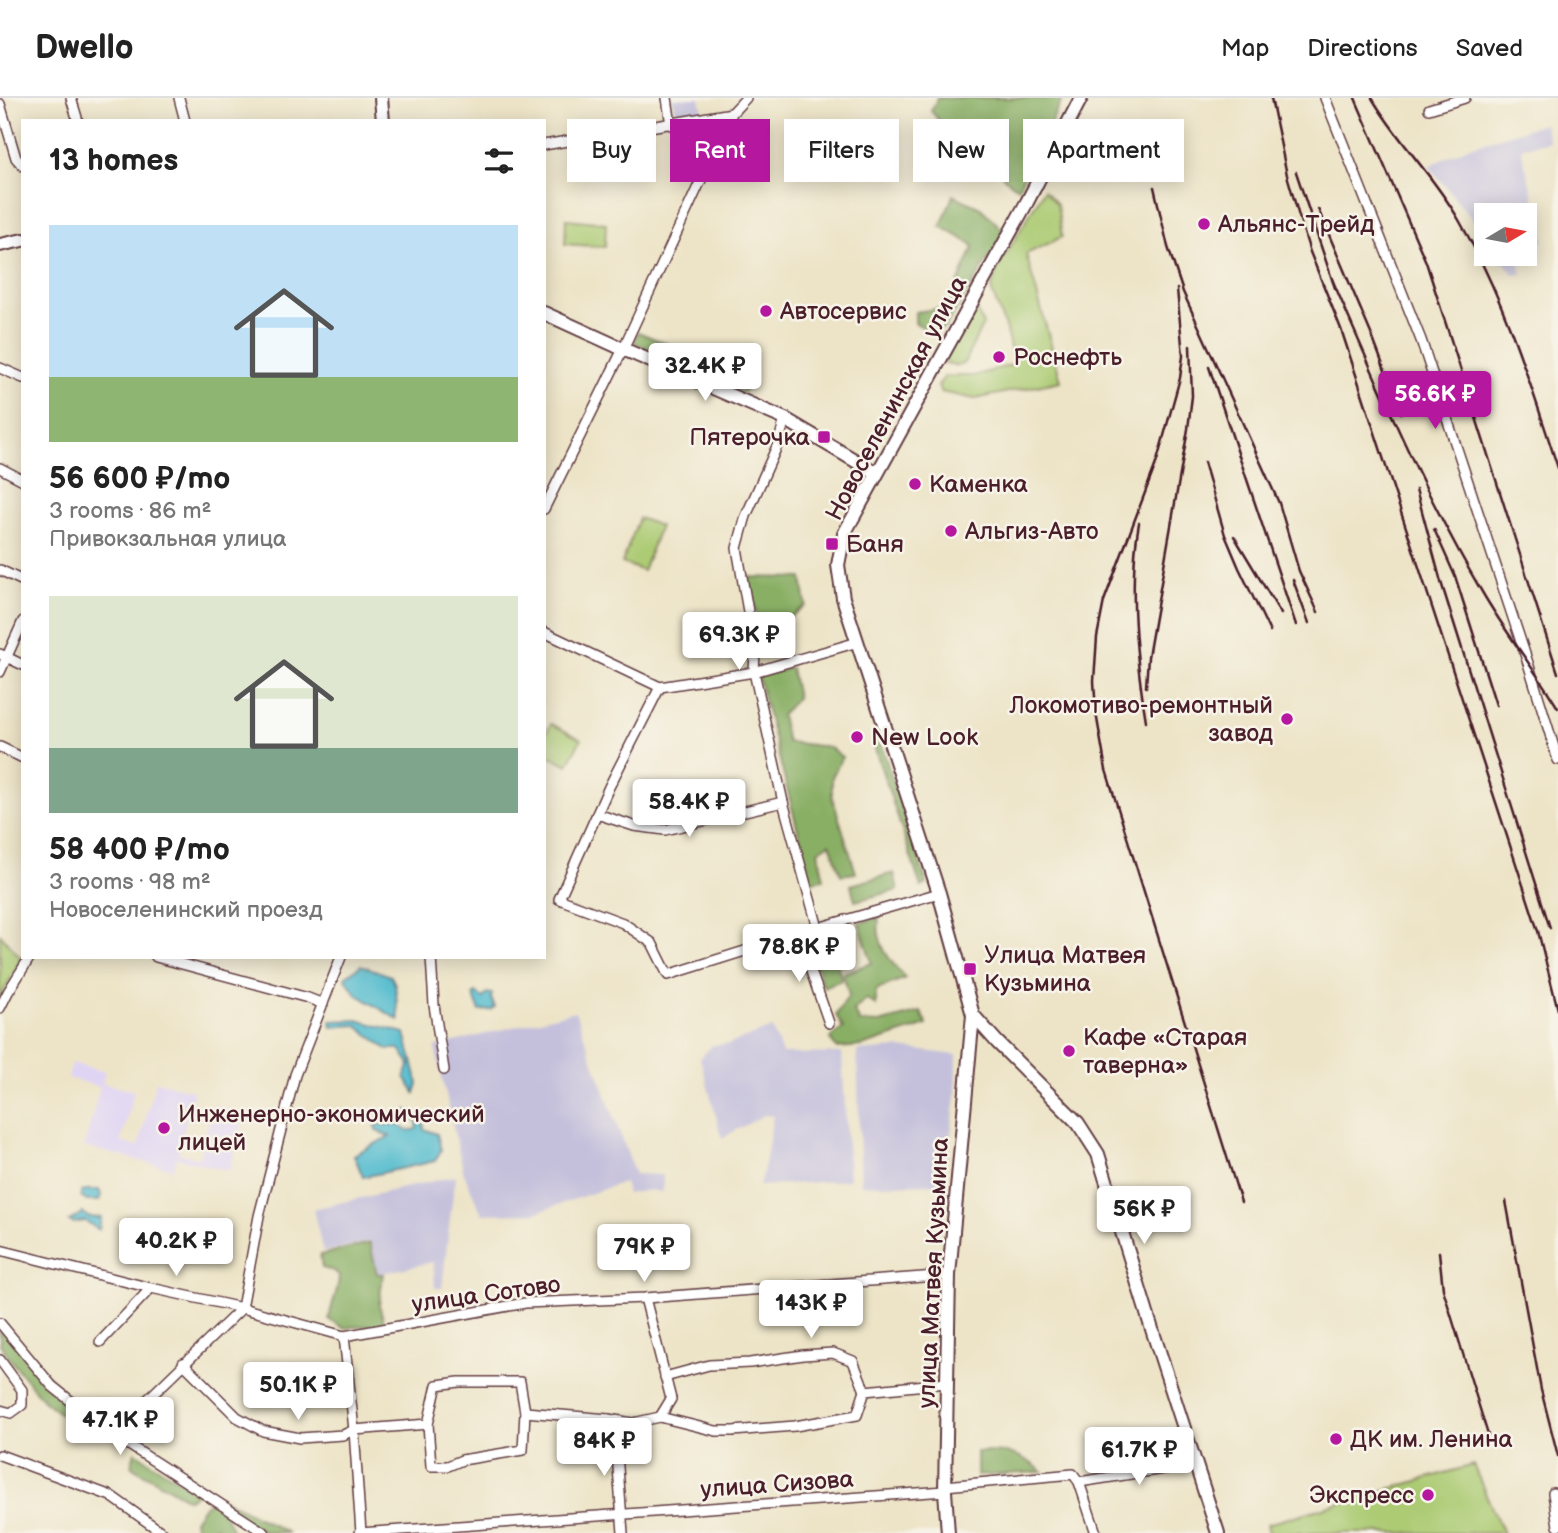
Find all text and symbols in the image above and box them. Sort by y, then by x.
text: Dwello [35,28,134,68]
text: Map [1221,34,1269,63]
text: Directions [1307,34,1418,63]
text: Saved [1456,34,1523,63]
chip: Buy [567,119,656,182]
chip: Rent [670,119,770,182]
chip: Filters [784,119,899,182]
chip: New [913,119,1009,182]
chip: Apartment [1023,119,1184,182]
icon: filters [480,142,518,180]
text: 13 homes [49,143,178,179]
north arrow [1474,203,1536,266]
map controls [1474,203,1537,266]
place label: Альянс-Трейд [1217,210,1375,239]
marker: Альянс-Трейд [1196,216,1212,232]
icon: home [221,270,347,396]
street label: Новоселенинская улица [820,271,973,525]
place label: Автосервис [779,297,907,326]
marker: Автосервис [758,303,774,319]
place label: Роснефть [1013,343,1122,372]
pin: 32.4K ₽ [640,344,770,403]
marker: Роснефть [991,349,1007,365]
text: 32.4K ₽ [664,352,746,380]
pin: 56.6K ₽ [1370,372,1500,431]
text: 56.6K ₽ [1394,380,1476,408]
place label: Пятерочка [689,423,810,452]
marker: Пятерочка [816,429,832,445]
text: 56 600 ₽/mo [49,461,230,497]
place label: Каменка [929,470,1028,499]
marker: Каменка [907,476,923,492]
text: 3 rooms · 86 m² [49,497,211,525]
place label: Альгиз-Авто [964,517,1098,546]
marker: Альгиз-Авто [943,523,959,539]
text: Привокзальная улица [49,525,287,553]
place label: Баня [846,530,904,559]
marker: Баня [824,536,840,552]
pin: 69.3K ₽ [674,612,804,672]
text: 69.3K ₽ [698,621,780,649]
icon: home [221,641,347,767]
place label: Локомотиво-ремонтный завод [1009,691,1273,748]
marker: Локомотиво-ремонтный завод [1279,711,1295,727]
place label: New Look [871,723,978,752]
marker: New Look [849,729,865,745]
pin: 58.4K ₽ [624,780,754,839]
text: 58.4K ₽ [649,788,729,816]
text: 58 400 ₽/mo [49,832,230,868]
text: 3 rooms · 98 m² [49,868,211,896]
text: Новоселенинский проезд [49,896,323,924]
pin: 78.8K ₽ [734,924,864,984]
text: 78.8K ₽ [759,933,839,961]
place label: Улица Матвея Кузьмина [984,941,1146,998]
marker: Улица Матвея Кузьмина [962,961,978,977]
place label: Кафе «Старая таверна» [1083,1023,1247,1080]
marker: Кафе «Старая таверна» [1061,1043,1077,1059]
place label: Инженерно-экономический лицей [178,1100,485,1157]
marker: Инженерно-экономический лицей [156,1120,172,1136]
street label: улица Матвея Кузьмина [912,1137,955,1409]
pin: 56K ₽ [1095,1186,1193,1246]
text: 56K ₽ [1113,1195,1175,1223]
pin: 40.2K ₽ [111,1218,241,1278]
pin: 79K ₽ [595,1224,693,1284]
text: 40.2K ₽ [135,1227,217,1255]
text: 79K ₽ [613,1233,675,1261]
street label: улица Сотово [410,1270,562,1319]
pin: 143K ₽ [754,1280,868,1340]
text: 143K ₽ [775,1289,847,1317]
pin: 50.1K ₽ [233,1362,363,1422]
text: 50.1K ₽ [259,1371,337,1399]
pin: 47.1K ₽ [55,1398,185,1457]
text: 47.1K ₽ [82,1406,158,1434]
pin: 84K ₽ [555,1418,653,1478]
place label: ДК им. Ленина [1350,1425,1513,1454]
text: 84K ₽ [573,1427,635,1455]
pin: 61.7K ₽ [1074,1428,1204,1487]
marker: ДК им. Ленина [1328,1431,1344,1447]
text: 61.7K ₽ [1101,1436,1177,1464]
street label: улица Сизова [700,1465,855,1504]
place label: Экспресс [1309,1481,1414,1510]
marker: Экспресс [1420,1487,1436,1503]

